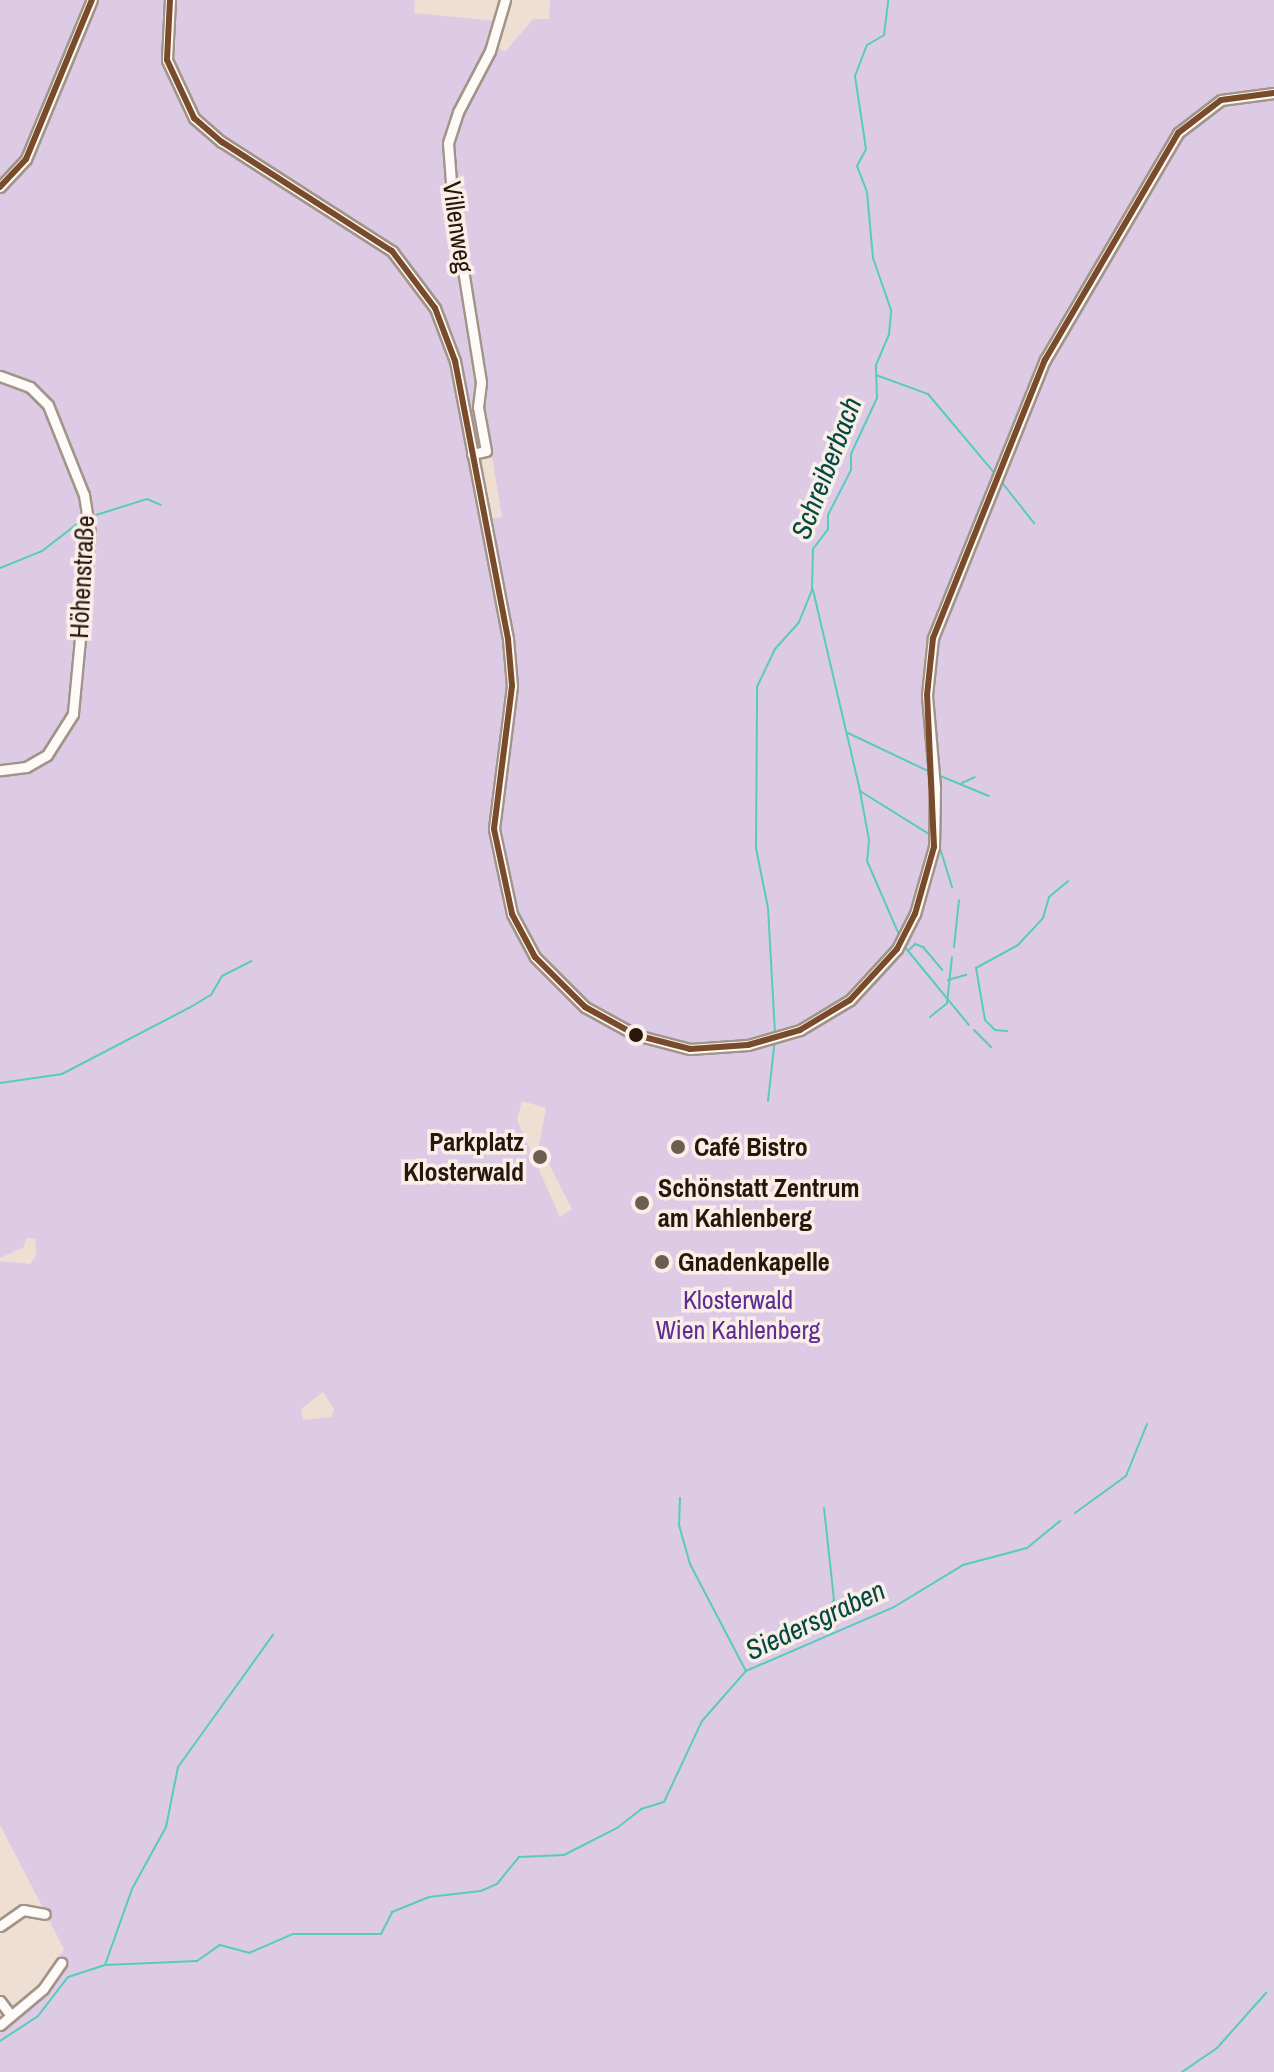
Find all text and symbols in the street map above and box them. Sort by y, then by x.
street label: Villenweg [436,179,480,275]
water label: Schreiberbach [784,392,868,544]
street label: Höhenstraße [63,515,101,639]
unlabelled marker [628,1027,644,1043]
place label: Parkplatz Klosterwald [403,1126,524,1188]
place label: Café Bistro [694,1131,808,1163]
marker: Café Bistro [669,1138,687,1156]
marker: Parkplatz Klosterwald [531,1148,549,1166]
place label: Schönstatt Zentrum am Kahlenberg [658,1172,859,1234]
marker: Schönstatt Zentrum am Kahlenberg [633,1194,651,1212]
place label: Gnadenkapelle [678,1246,830,1278]
marker: Gnadenkapelle [653,1253,671,1271]
park label: Klosterwald Wien Kahlenberg [656,1284,820,1346]
water label: Siedersgraben [740,1573,890,1667]

